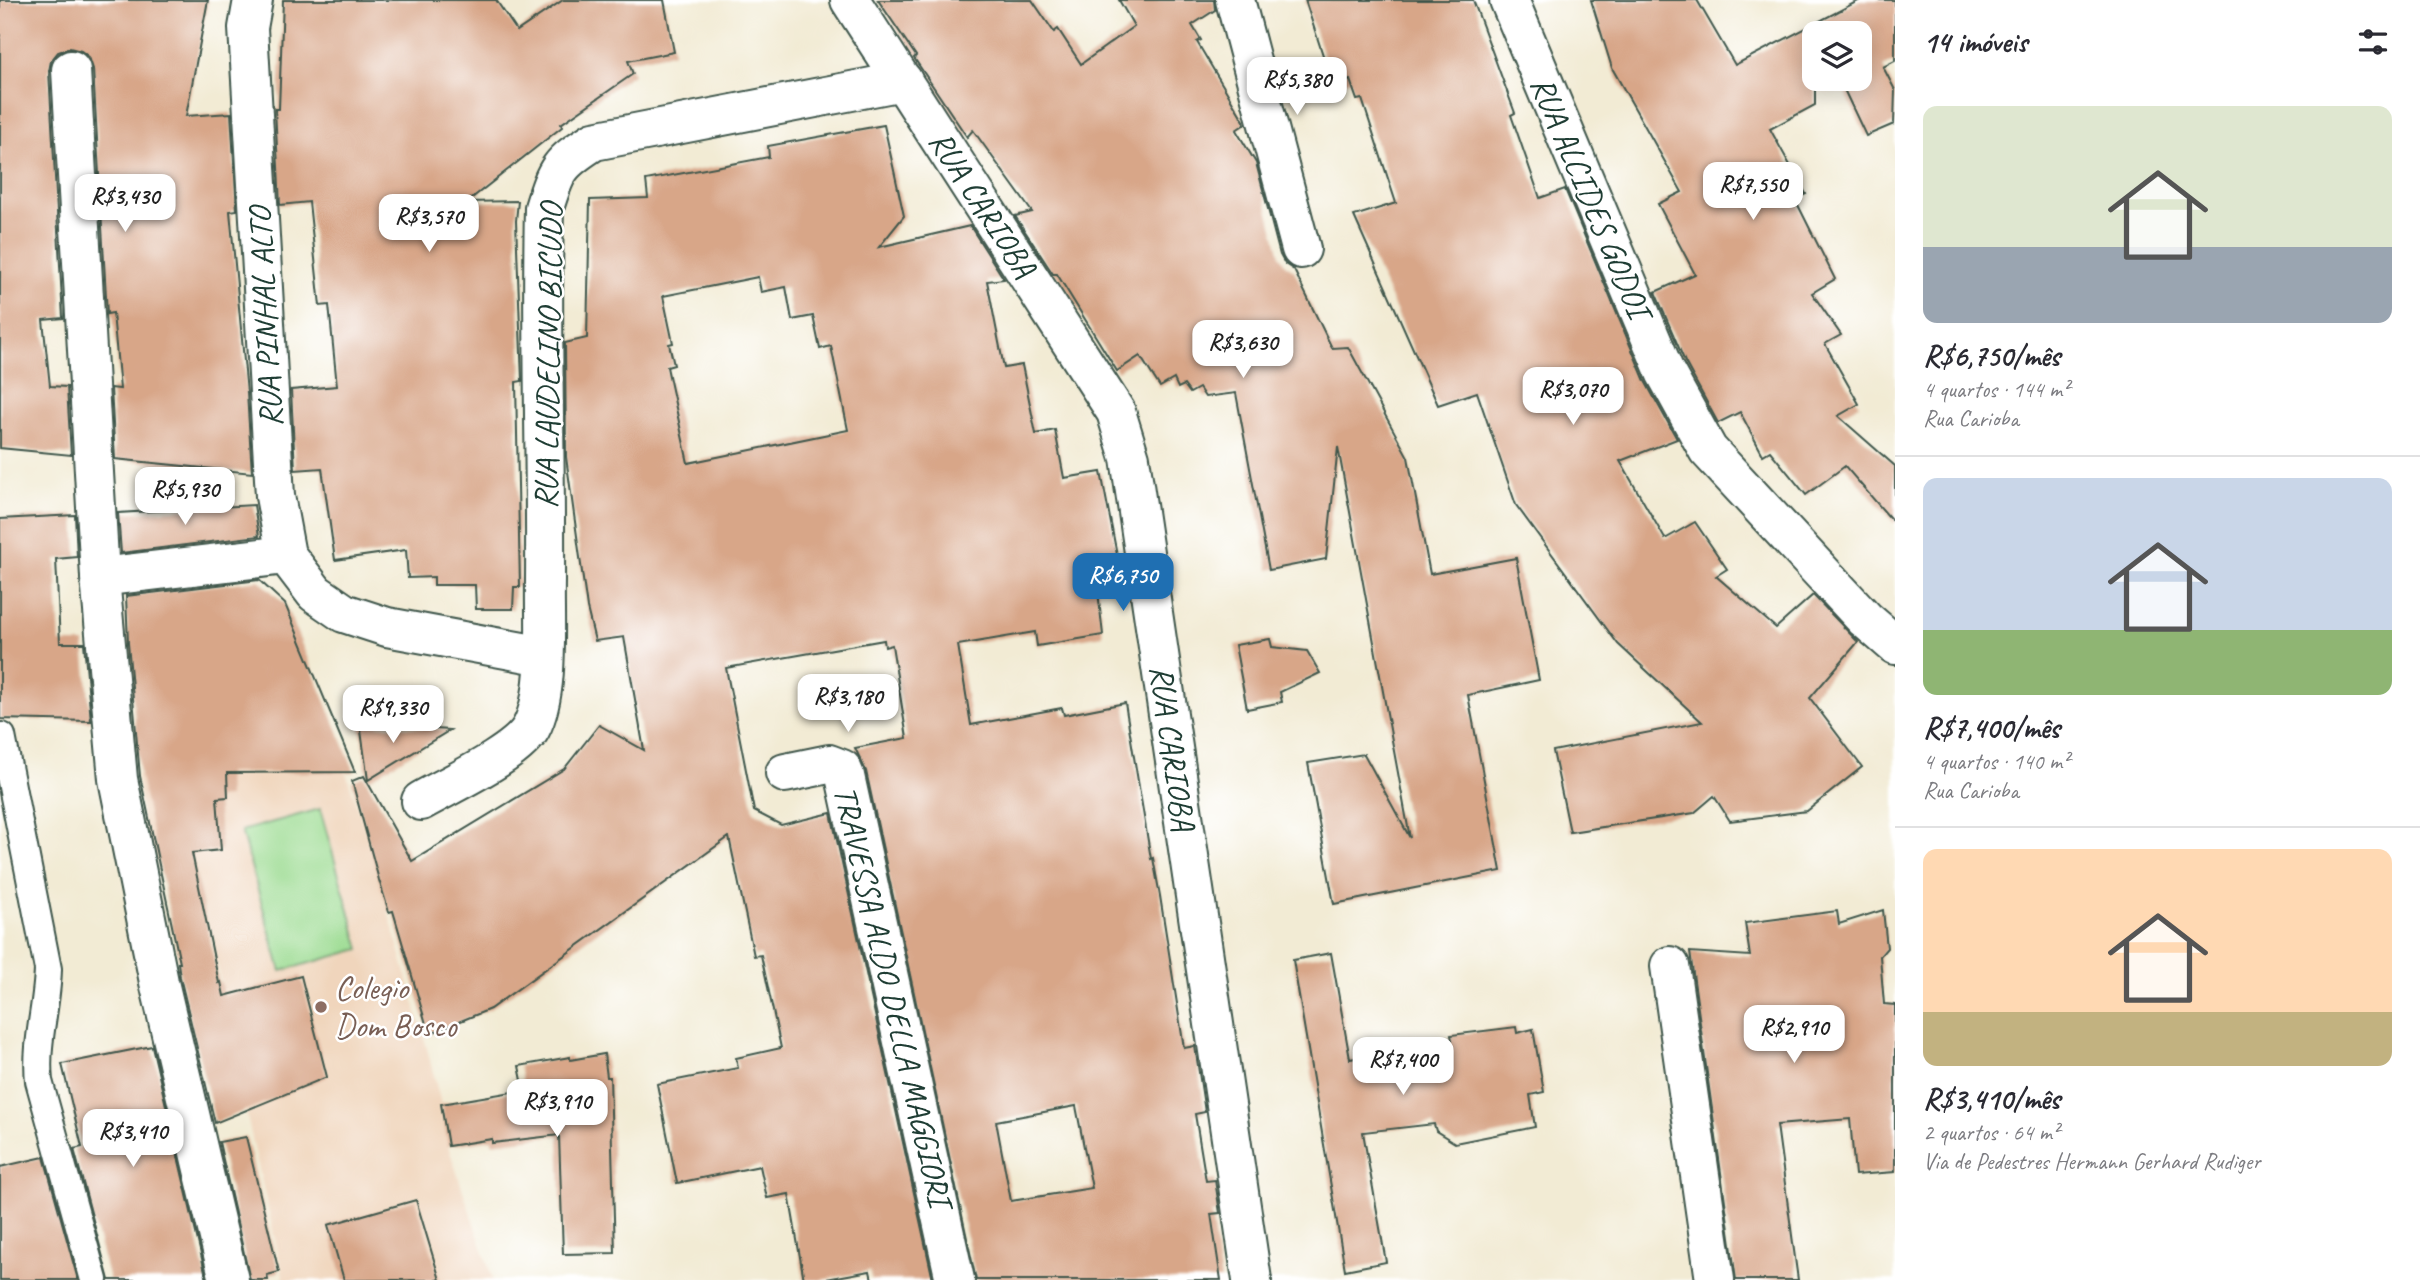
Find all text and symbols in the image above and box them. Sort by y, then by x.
map controls [1802,21,1872,91]
button: layers [1802,21,1872,91]
text: 14 imóveis [1923,23,2027,61]
icon: filters [2354,23,2392,61]
pin: R$5,380 [1232,58,1362,117]
text: R$5,380 [1263,65,1331,94]
street label: RUA ALCIDES GODOI [1521,70,1663,330]
street label: RUA CARIOBA [920,123,1047,287]
icon: home [2095,152,2221,278]
pin: R$7,550 [1688,162,1818,222]
text: R$7,550 [1719,170,1787,199]
pin: R$3,430 [60,174,190,234]
text: R$3,430 [91,182,159,211]
pin: R$3,570 [364,194,494,254]
street label: RUA LAUDELINO BICUDO [524,199,572,509]
street label: RUA PINHAL ALTO [238,202,292,428]
text: R$3,570 [395,202,463,231]
pin: R$3,630 [1178,320,1308,380]
text: R$3,630 [1208,328,1278,357]
text: R$6,750/mês [1923,337,2060,375]
pin: R$3,070 [1508,368,1638,427]
text: R$3,070 [1539,375,1607,404]
text: 4 quartos · 144 m² [1923,375,2069,404]
text: Rua Carioba [1923,404,2019,433]
pin: R$5,930 [120,468,250,527]
text: R$5,930 [151,475,219,504]
icon: home [2095,524,2221,650]
pin: R$6,750 [1058,554,1188,613]
text: R$6,750 [1089,561,1157,590]
street label: RUA CARIOBA [1141,663,1206,835]
pin: R$3,180 [783,674,913,734]
text: R$3,180 [814,682,882,711]
pin: R$9,330 [328,686,458,745]
text: R$9,330 [359,693,427,722]
text: R$7,400/mês [1923,709,2060,747]
text: 4 quartos · 140 m² [1923,747,2069,776]
text: Rua Carioba [1923,776,2019,805]
street label: TRAVESSA ALDO DELLA MAGGIORI [824,782,963,1217]
icon: home [2095,895,2221,1021]
place label: Colegio Dom Bosco [335,967,458,1047]
marker: Colegio Dom Bosco [313,999,329,1015]
pin: R$2,910 [1729,1006,1859,1065]
text: R$2,910 [1760,1013,1828,1042]
pin: R$7,400 [1338,1038,1468,1097]
text: R$7,400 [1369,1045,1437,1074]
pin: R$3,910 [492,1080,622,1139]
text: R$3,410/mês [1923,1080,2060,1118]
text: R$3,910 [523,1087,591,1116]
pin: R$3,410 [68,1110,198,1169]
text: R$3,410 [99,1117,167,1146]
text: 2 quartos · 64 m² [1923,1118,2059,1147]
text: Via de Pedestres Hermann Gerhard Rudiger [1923,1147,2261,1176]

